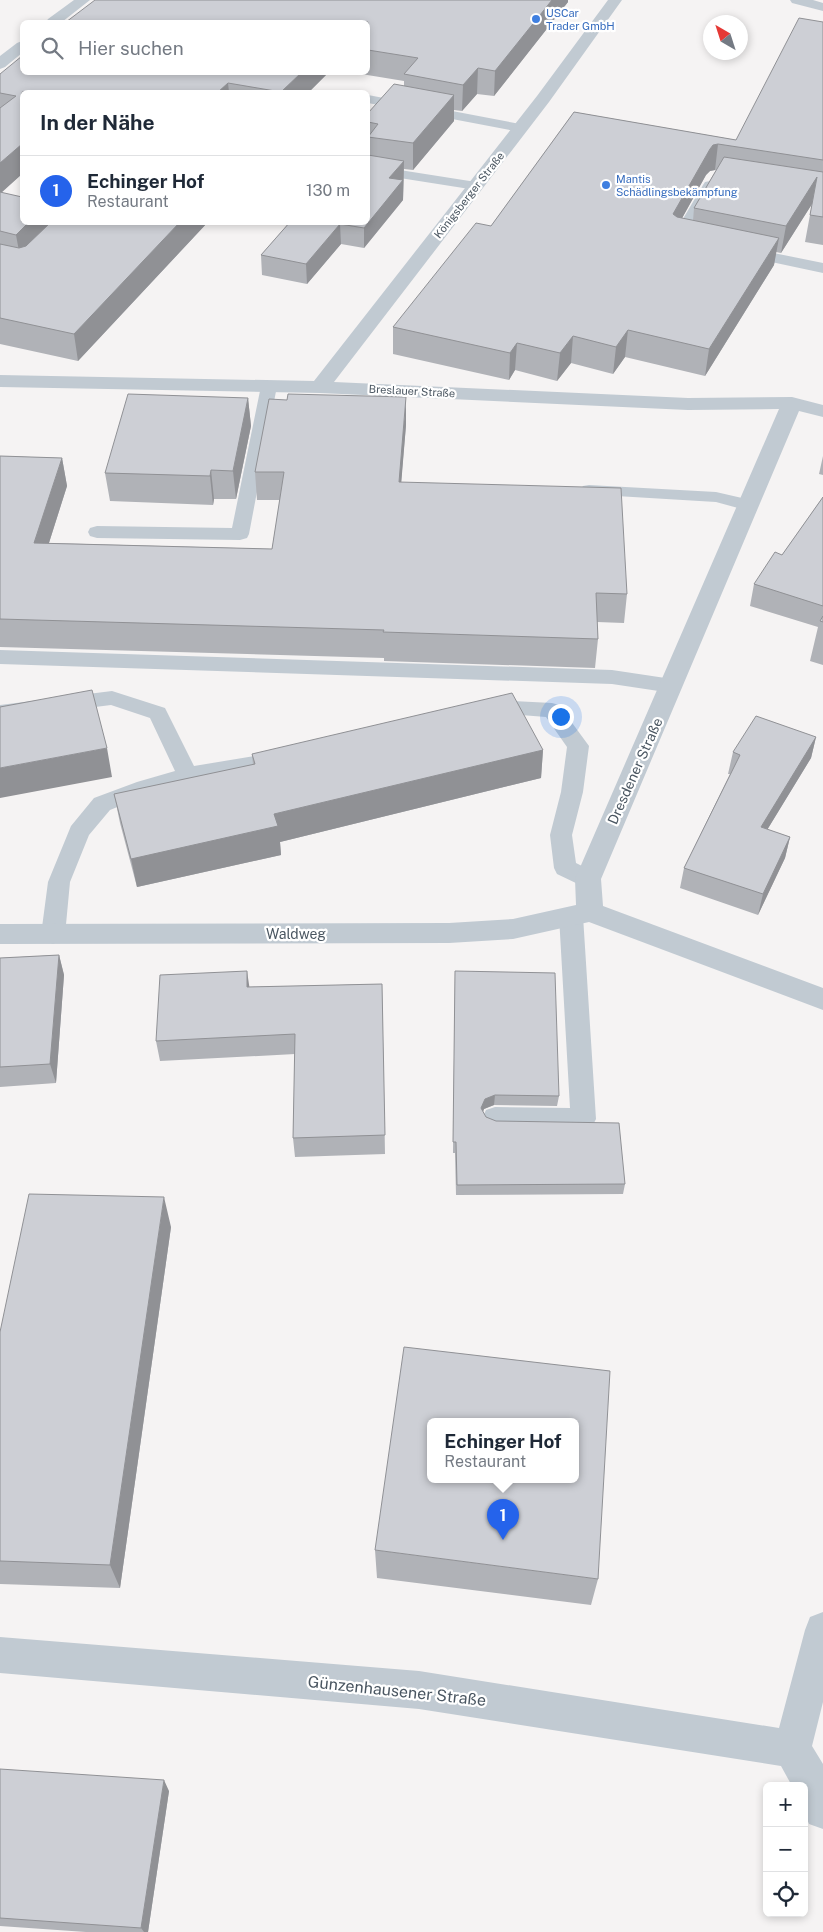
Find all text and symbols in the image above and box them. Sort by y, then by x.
place label: USCar Trader GmbH [546,7,615,32]
marker: USCar Trader GmbH [530,13,542,25]
north arrow [703,15,748,60]
search box [20,20,370,75]
icon: search [38,34,66,62]
text: Hier suchen [78,37,184,59]
text: In der Nähe [40,110,155,135]
street label: Königsberger Straße [432,150,506,240]
text: Echinger Hof [87,170,204,192]
place label: Mantis Schädlingsbekämpfung [616,173,738,198]
marker: Mantis Schädlingsbekämpfung [600,179,612,191]
text: 1 [53,181,59,200]
text: 130 m [306,181,350,200]
text: Restaurant [87,192,169,211]
street label: Breslauer Straße [368,383,456,399]
your location [548,704,574,730]
street label: Dresdener Straße [604,715,666,827]
street label: Waldweg [266,926,326,942]
popup [427,1418,579,1483]
text: Echinger Hof [444,1430,562,1452]
text: Restaurant [444,1452,526,1471]
pin: 1 [487,1499,519,1540]
street label: Günzenhausener Straße [307,1672,487,1710]
map controls [763,1782,808,1917]
button: + [763,1782,808,1827]
button: − [763,1827,808,1872]
button: locate [763,1872,808,1917]

